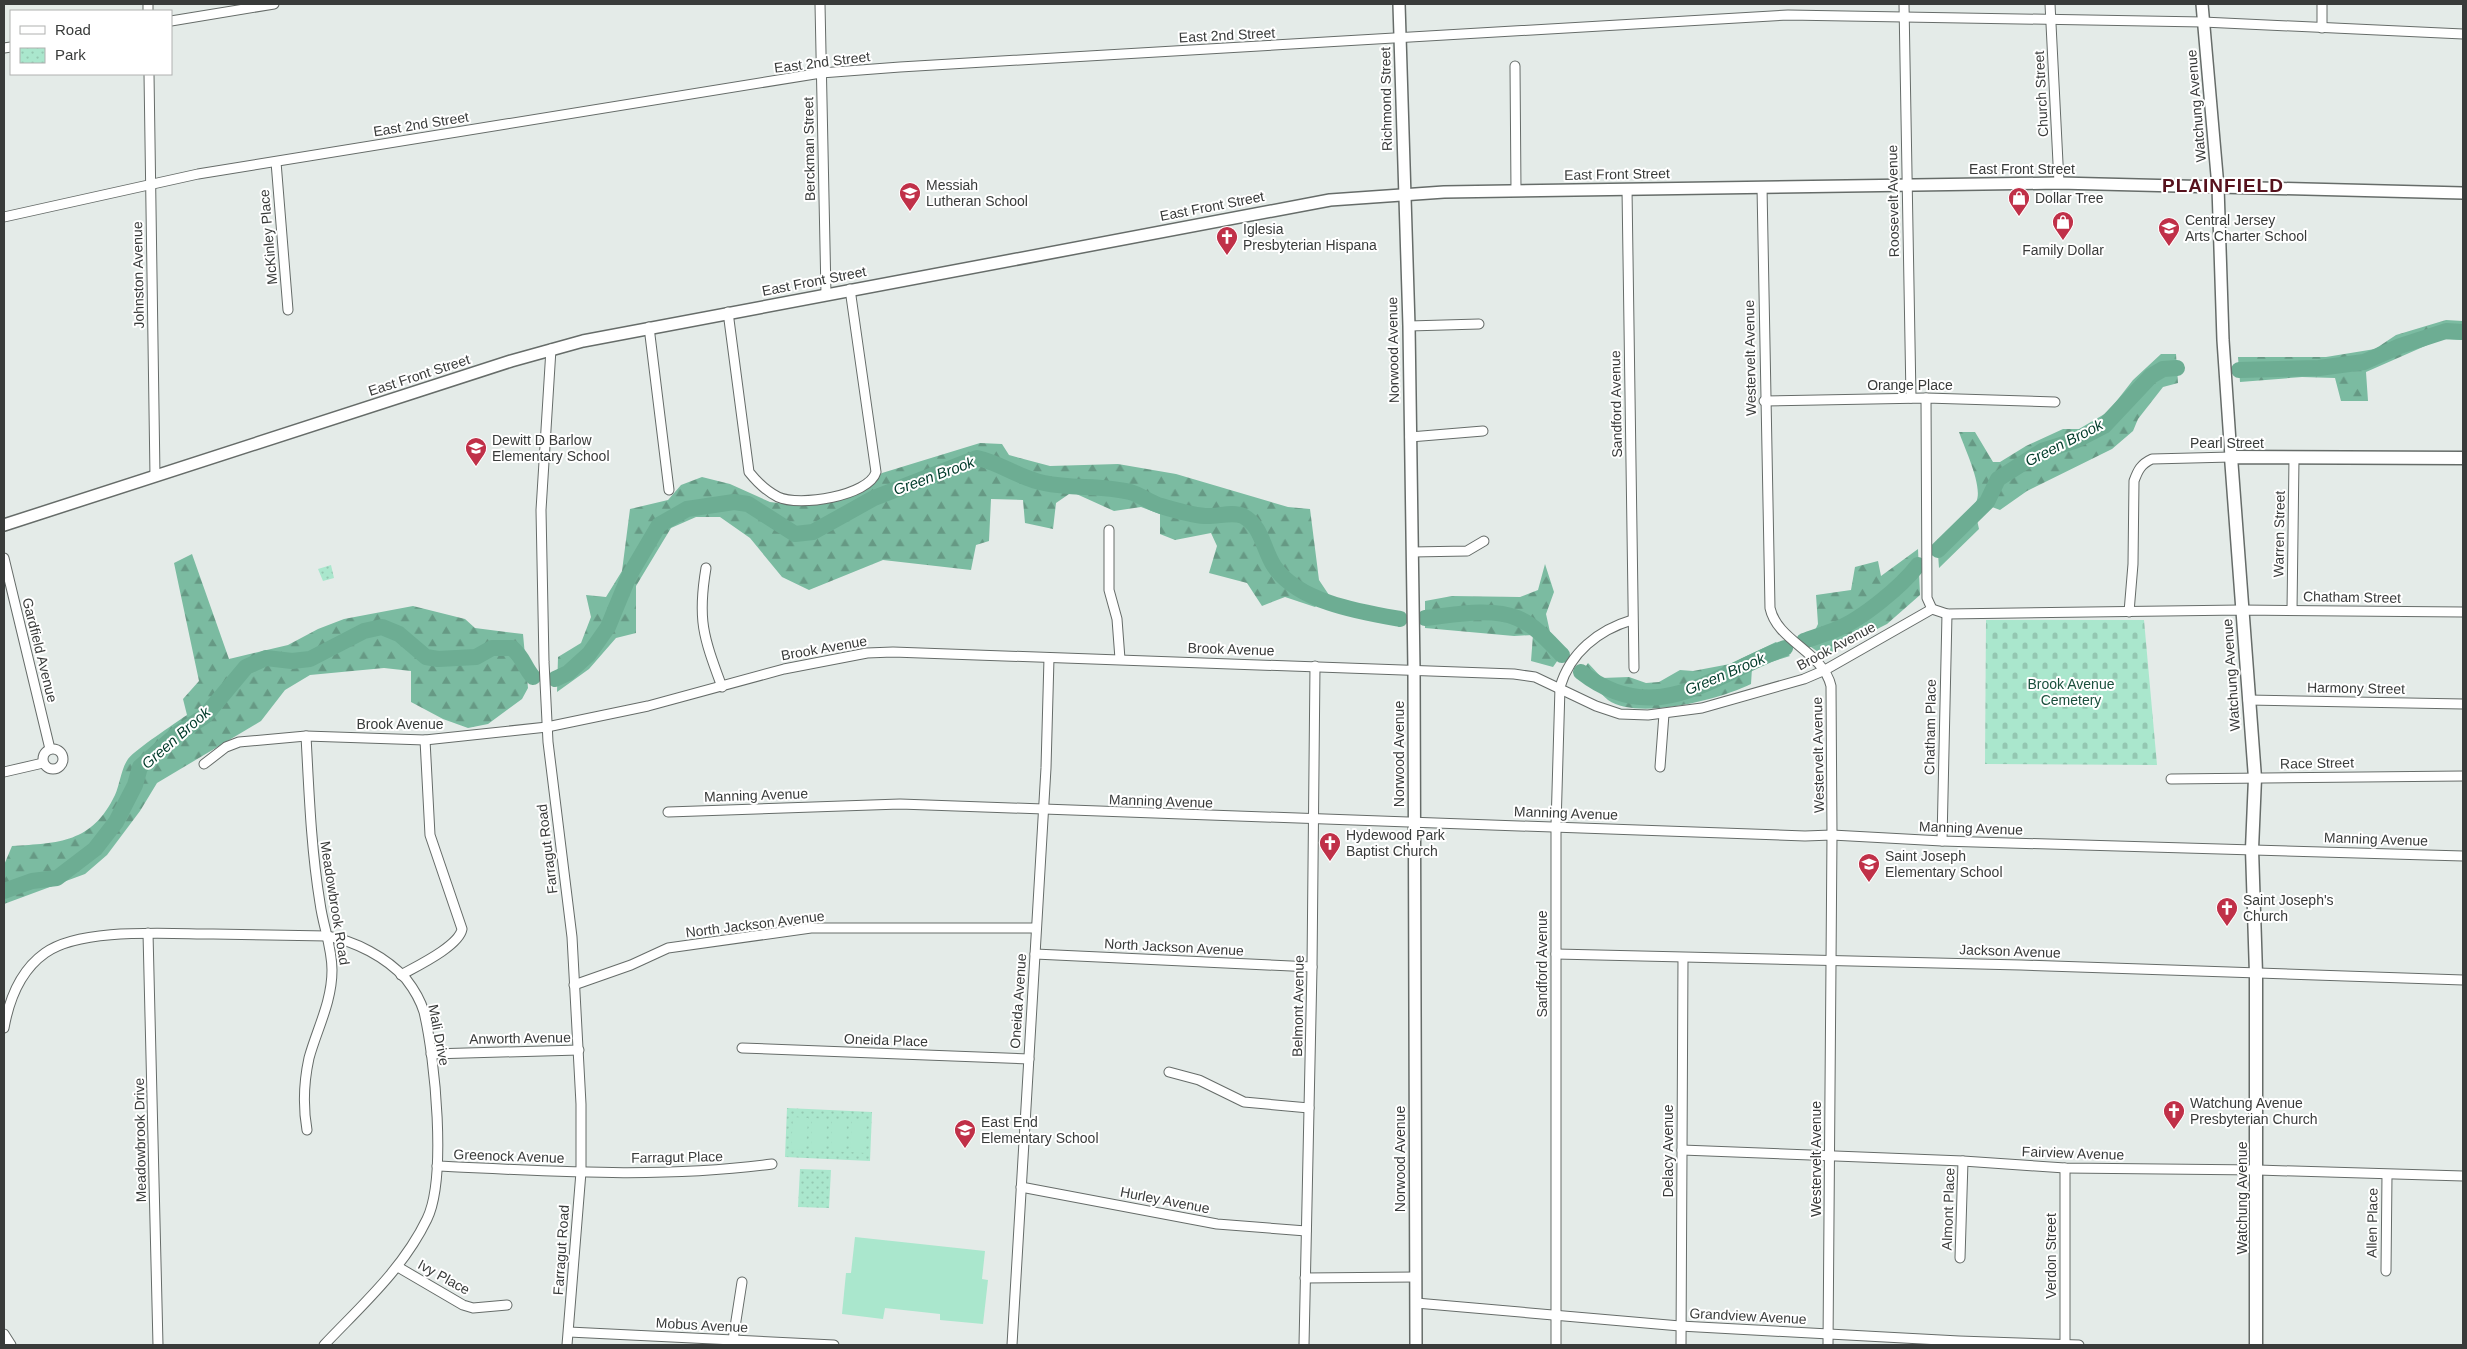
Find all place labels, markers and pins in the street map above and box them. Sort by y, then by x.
place label: Messiah Lutheran School [926,177,1028,209]
school or university icon: Messiah Lutheran School [898,181,922,212]
shop icon: Dollar Tree [2007,186,2031,217]
place label: Dollar Tree [2035,190,2104,206]
shop icon: Family Dollar [2051,210,2075,241]
place label: Central Jersey Arts Charter School [2185,212,2307,244]
school or university icon: Central Jersey Arts Charter School [2157,216,2181,247]
place label: Iglesia Presbyterian Hispana [1243,221,1377,253]
church icon: Iglesia Presbyterian Hispana [1215,225,1239,256]
place label: Family Dollar [2022,242,2104,258]
place label: Dewitt D Barlow Elementary School [492,432,610,464]
school or university icon: Dewitt D Barlow Elementary School [464,436,488,467]
place label: Hydewood Park Baptist Church [1346,827,1446,859]
church icon: Hydewood Park Baptist Church [1318,831,1342,862]
place label: Saint Joseph Elementary School [1885,848,2003,880]
school or university icon: Saint Joseph Elementary School [1857,852,1881,883]
place label: Saint Joseph's Church [2243,892,2334,924]
church icon: Saint Joseph's Church [2215,896,2239,927]
place label: Watchung Avenue Presbyterian Church [2190,1095,2318,1127]
church icon: Watchung Avenue Presbyterian Church [2162,1099,2186,1130]
place label: East End Elementary School [981,1114,1099,1146]
school or university icon: East End Elementary School [953,1118,977,1149]

